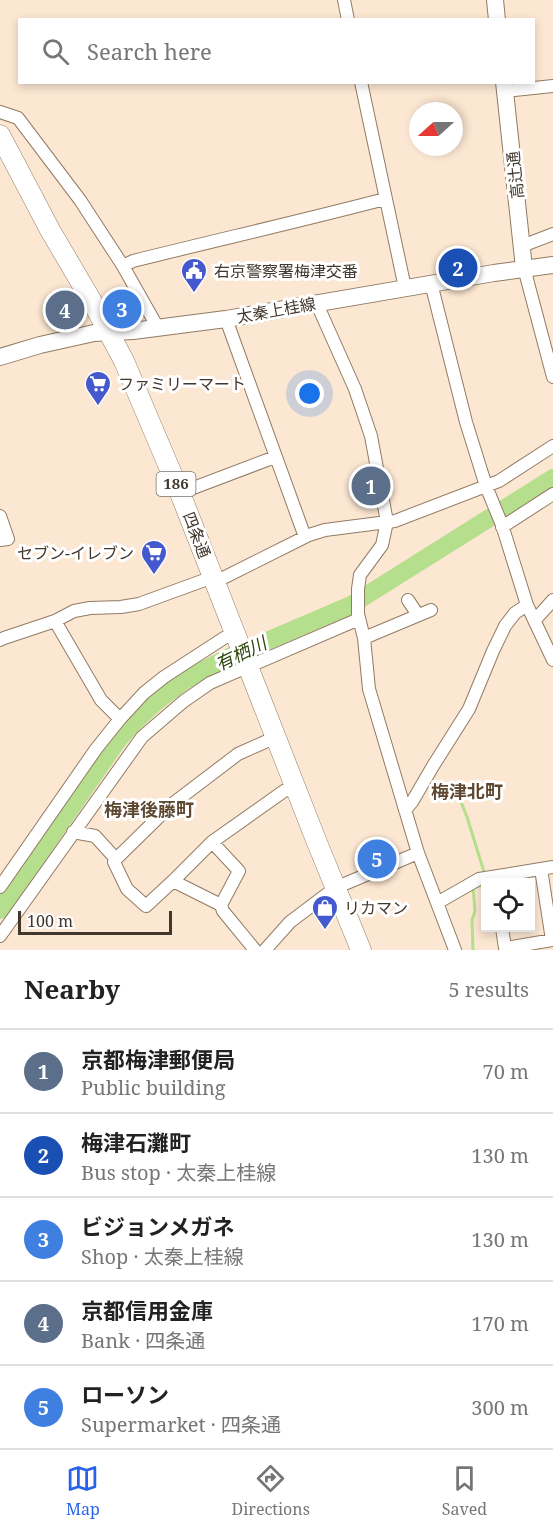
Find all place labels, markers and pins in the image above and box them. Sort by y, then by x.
pin: 2 [438,246,478,290]
public building icon: 右京警察署梅津交番 [179,256,209,294]
place label: 右京警察署梅津交番 [214,260,358,282]
pin: 3 [102,286,142,332]
pin: 4 [46,288,84,332]
supermarket icon: ファミリーマート [83,369,113,407]
place label: ファミリーマート [118,373,246,395]
pin: 1 [352,464,391,508]
supermarket icon: セブン-イレブン [139,538,169,576]
place label: セブン-イレブン [17,542,134,564]
pin: 5 [358,836,397,882]
shop icon: リカマン [310,893,340,931]
place label: リカマン [344,897,408,919]

